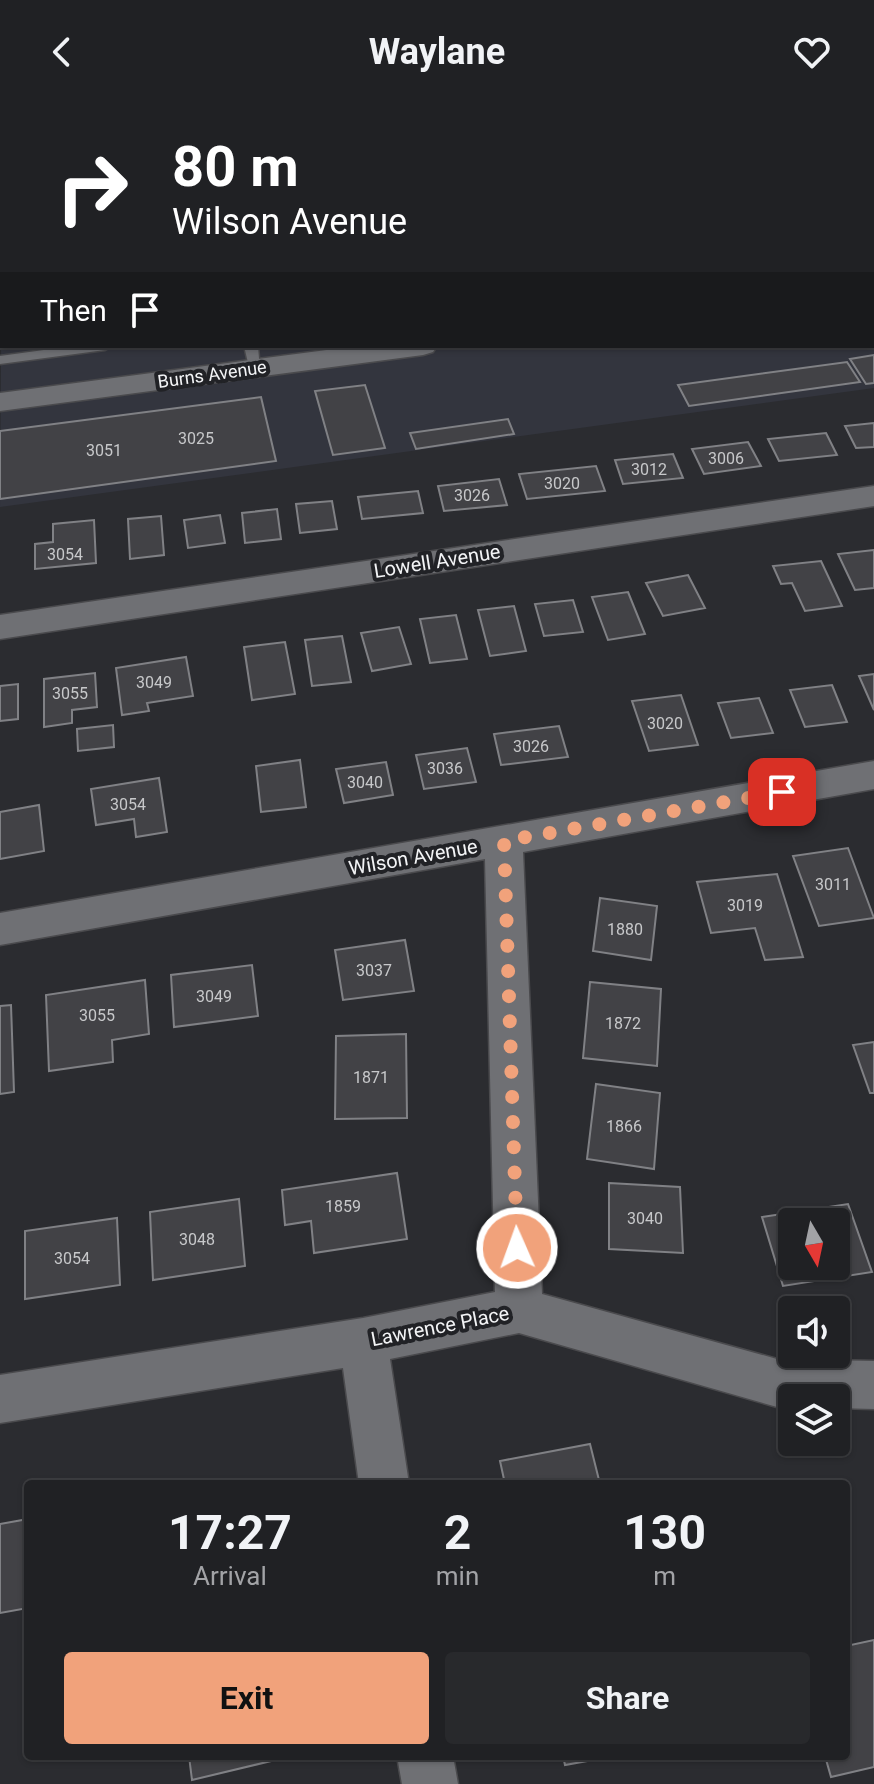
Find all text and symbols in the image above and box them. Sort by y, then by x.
icon: back [40,30,84,74]
icon: heart [790,30,834,74]
text: Waylane [369,31,505,73]
text: 80 m [172,134,299,200]
icon: right [40,136,144,240]
text: Wilson Avenue [172,201,407,243]
icon: arrive [123,288,167,332]
text: Then [40,293,107,328]
street label: Burns Avenue [156,356,268,392]
house number: 3025 [178,429,214,448]
house number: 3051 [86,441,122,460]
house number: 3006 [708,449,744,468]
house number: 3012 [631,460,667,479]
house number: 3020 [544,474,580,493]
house number: 3026 [454,486,490,505]
street label: Lowell Avenue [372,539,502,583]
house number: 3054 [47,545,83,564]
house number: 3049 [136,673,172,692]
house number: 3055 [52,684,88,703]
house number: 3020 [647,714,683,733]
house number: 3026 [513,737,549,756]
pin [748,758,816,826]
house number: 3036 [427,759,463,778]
icon: arrive [760,770,804,814]
house number: 3040 [347,773,383,792]
house number: 3054 [110,795,146,814]
street label: Wilson Avenue [347,834,479,880]
house number: 3011 [815,875,851,894]
house number: 3019 [727,896,763,915]
house number: 1880 [607,920,643,939]
house number: 3037 [356,961,392,980]
house number: 3049 [196,987,232,1006]
house number: 3055 [79,1006,115,1025]
house number: 1872 [605,1014,641,1033]
house number: 1871 [353,1068,389,1087]
house number: 1866 [606,1117,642,1136]
house number: 1859 [325,1197,361,1216]
position arrow [475,1206,559,1290]
north arrow [778,1208,850,1280]
map controls [778,1208,850,1456]
house number: 3040 [627,1209,663,1228]
house number: 3048 [179,1230,215,1249]
house number: 3054 [54,1249,90,1268]
button: sound [778,1296,850,1368]
street label: Lawrence Place [369,1301,511,1351]
button: layers [778,1384,850,1456]
text: 17:27 [168,1504,292,1561]
text: 2 [444,1504,471,1561]
text: 130 [623,1504,706,1561]
text: Arrival [193,1561,267,1591]
text: min [436,1561,479,1591]
text: m [653,1561,676,1591]
button: Exit [64,1652,429,1744]
button: Share [445,1652,810,1744]

